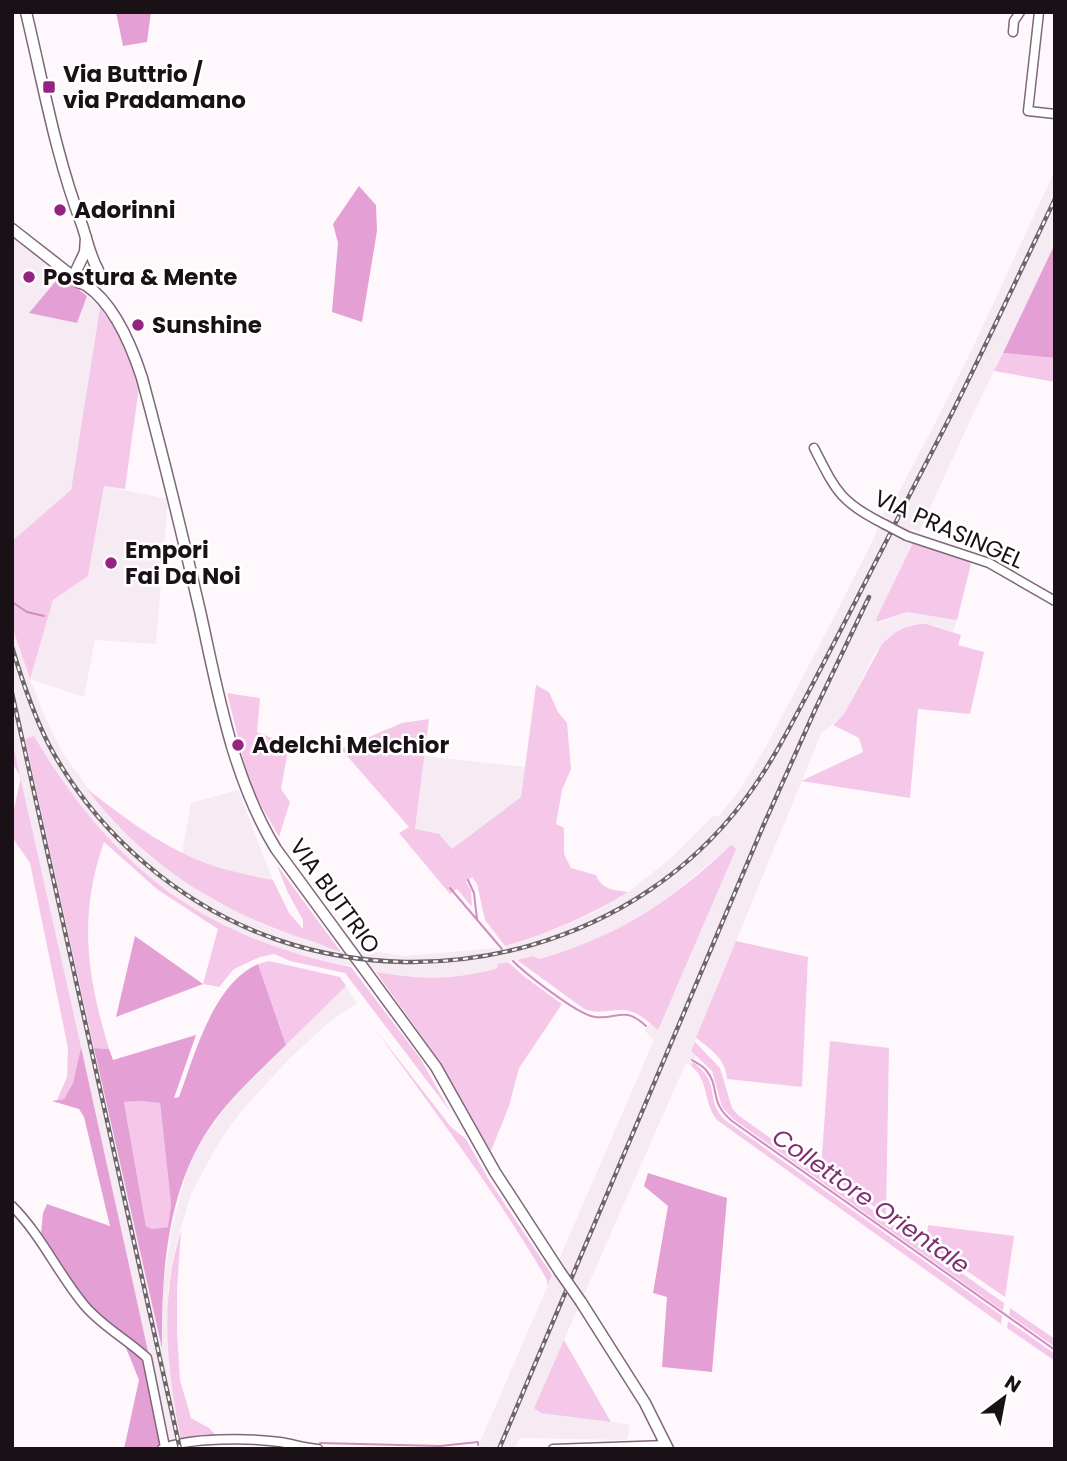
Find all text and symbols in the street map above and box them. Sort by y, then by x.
place label: Via Buttrio / via Pradamano [63,58,246,116]
marker: Via Buttrio / via Pradamano [41,79,57,95]
place label: Adorinni [74,194,176,226]
marker: Adorinni [52,202,68,218]
place label: Postura & Mente [43,261,238,293]
marker: Postura & Mente [21,269,37,285]
place label: Sunshine [152,309,262,341]
marker: Sunshine [130,317,146,333]
street label: VIA PRASINGEL [869,482,1029,576]
place label: Empori Fai Da Noi [125,534,241,592]
marker: Empori Fai Da Noi [103,555,119,571]
place label: Adelchi Melchior [252,729,450,761]
marker: Adelchi Melchior [230,737,246,753]
street label: VIA BUTTRIO [282,832,388,960]
water label: Collettore Orientale [766,1120,976,1282]
north arrow [969,1363,1039,1433]
text: N [1000,1369,1026,1399]

